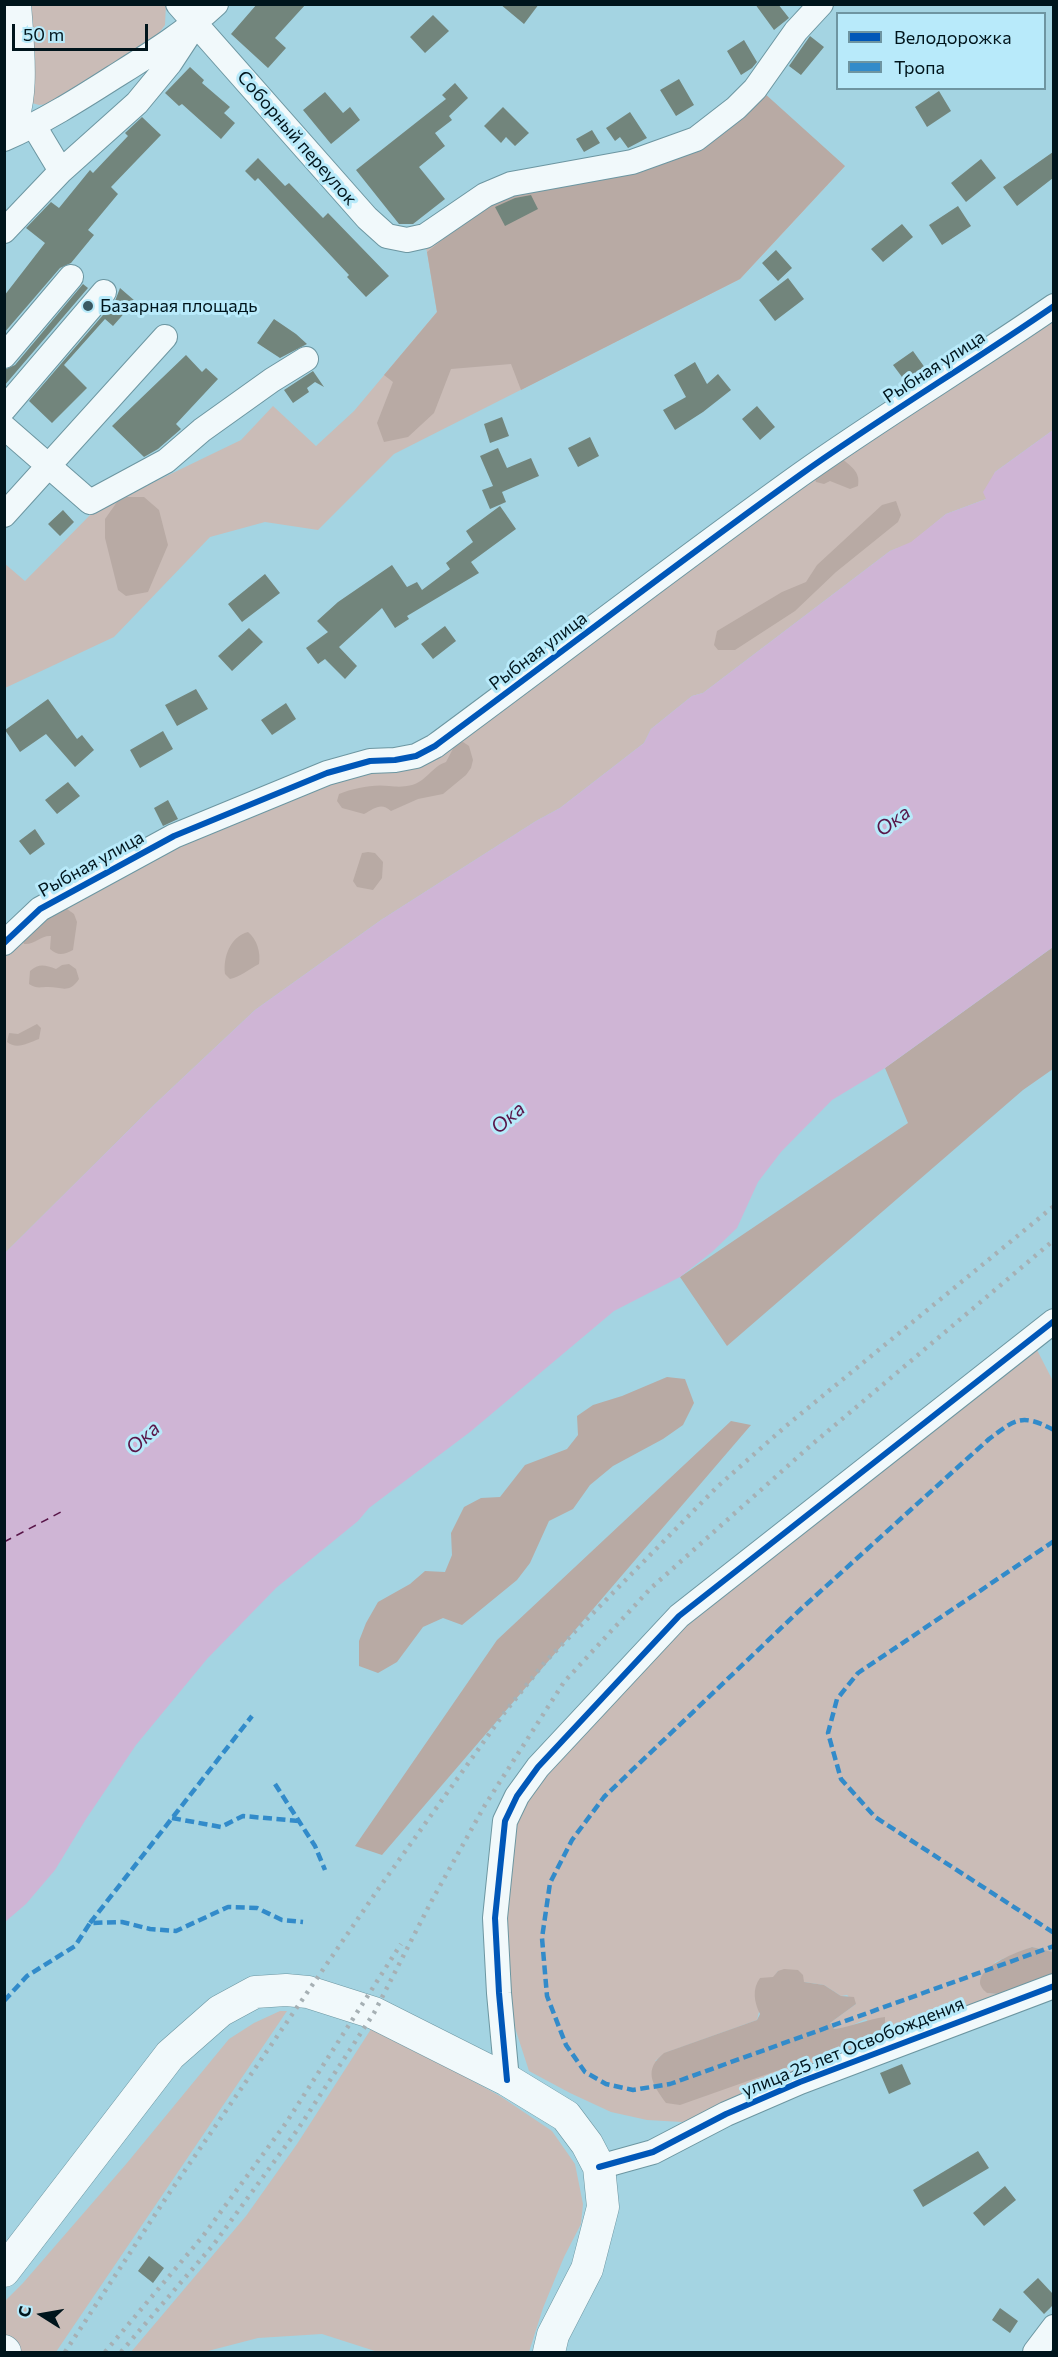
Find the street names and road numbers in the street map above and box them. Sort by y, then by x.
street label: Соборный переулок [233,66,361,210]
street label: Рыбная улица [879,326,989,408]
street label: Рыбная улица [485,607,591,695]
street label: Рыбная улица [35,826,147,902]
street label: улица 25 лет Освобождения [739,1992,967,2102]

